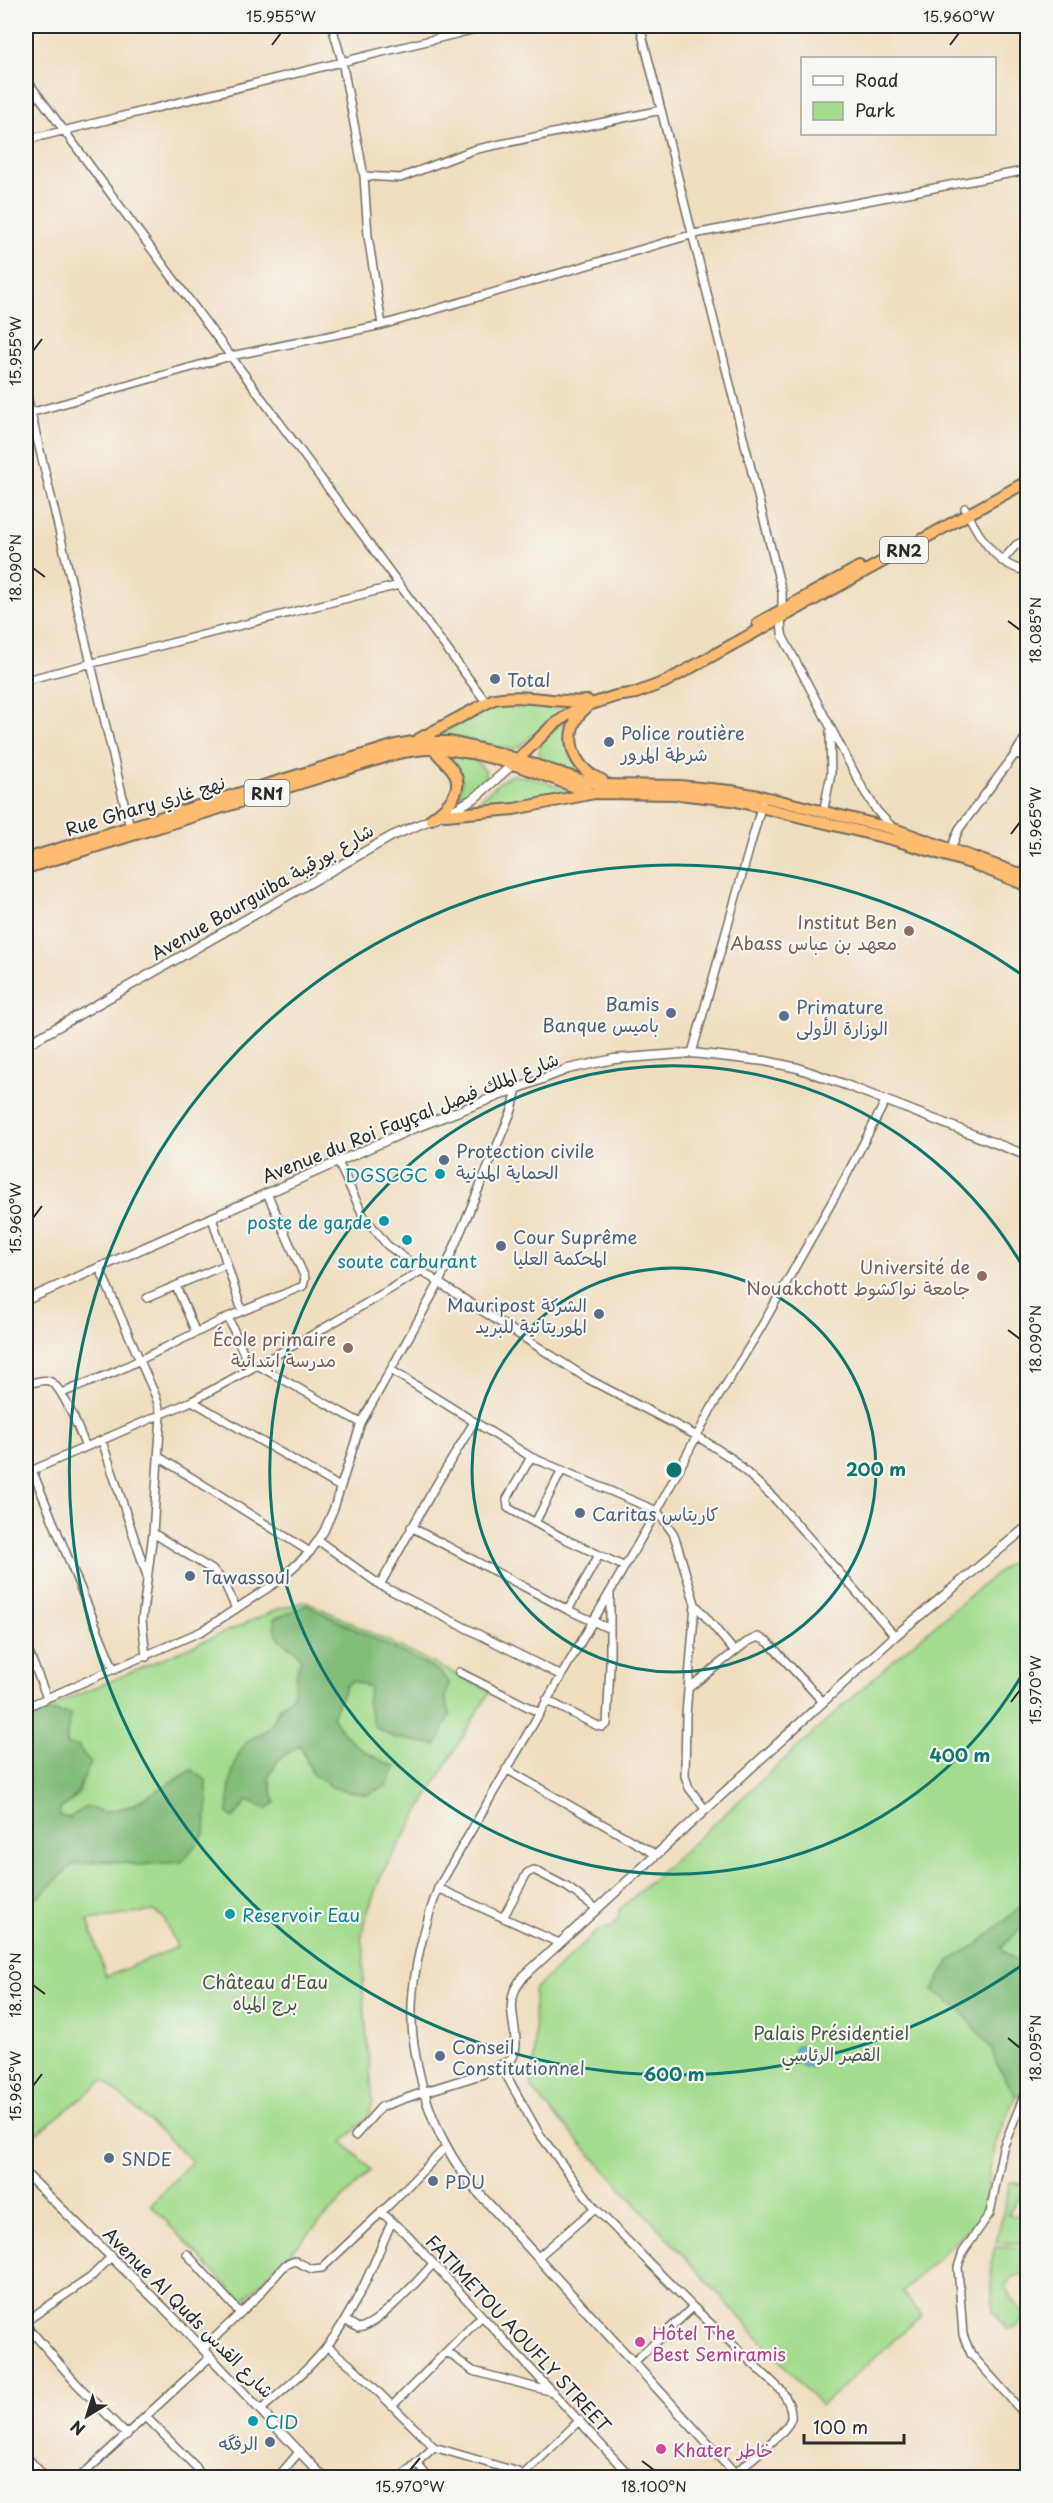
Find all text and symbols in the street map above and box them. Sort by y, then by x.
text: 15.955°W [246,4,317,27]
text: 15.960°W [923,4,995,27]
legend [801,57,996,135]
text: Road [855,66,899,93]
text: Park [855,96,895,123]
text: 15.955°W [3,315,26,386]
text: 18.090°N [3,534,26,602]
road number: RN2 [880,537,928,563]
text: 18.085°N [1023,597,1046,663]
place label: Total [507,666,550,693]
marker: Total [488,672,502,686]
place label: Police routière شرطة المرور [619,719,745,767]
marker: Police routière شرطة المرور [602,735,616,749]
street label: Rue Ghary نهج غاري [62,768,229,843]
road number: RN1 [244,780,290,806]
text: 15.965°W [1023,786,1046,857]
street label: Avenue Bourguiba شارع بورقيبة [146,816,378,966]
place label: Institut Ben Abass معهد بن عباس [730,908,897,956]
marker: Institut Ben Abass معهد بن عباس [902,924,916,938]
place label: Bamis Banque باميس [542,990,659,1038]
place label: Primature الوزارة الأولى [796,993,888,1041]
marker: Bamis Banque باميس [664,1006,678,1020]
marker: Primature الوزارة الأولى [777,1009,791,1023]
street label: Avenue du Roi Fayçal شارع الملك فيصل [258,1045,562,1189]
place label: Protection civile الحماية المدنية [456,1137,595,1185]
marker: Protection civile الحماية المدنية [437,1153,451,1167]
place label: DGSCGC [345,1161,428,1188]
marker: DGSCGC [433,1167,447,1181]
text: 15.960°W [3,1182,26,1254]
place label: poste de garde [247,1208,372,1235]
marker: poste de garde [377,1214,391,1228]
place label: Cour Suprême المحكمة العليا [513,1223,638,1271]
marker: soute carburant [400,1233,414,1247]
marker: Cour Suprême المحكمة العليا [494,1239,508,1253]
place label: soute carburant [337,1247,477,1274]
place label: Université de Nouakchott جامعة نواكشوط [746,1253,970,1301]
marker: Université de Nouakchott جامعة نواكشوط [975,1269,989,1283]
place label: Mauripost الشركة الموريتانية للبريد [447,1291,587,1339]
text: 18.090°N [1023,1305,1046,1373]
marker: Mauripost الشركة الموريتانية للبريد [592,1307,606,1321]
place label: École primaire مدرسة ابتدائية [212,1325,336,1373]
marker: École primaire مدرسة ابتدائية [341,1341,355,1355]
text: 200 m [846,1455,906,1482]
centre of rings [664,1460,684,1480]
place label: Caritas كاريتاس [592,1500,719,1527]
marker: Caritas كاريتاس [573,1506,587,1520]
place label: Tawassoul [202,1563,290,1590]
marker: Tawassoul [183,1569,197,1583]
text: 15.970°W [1023,1655,1046,1725]
text: 400 m [930,1741,990,1768]
place label: Reservoir Eau [242,1901,360,1928]
marker: Reservoir Eau [223,1907,237,1921]
text: 18.100°N [3,1952,26,2018]
park label: Château d'Eau برج المياه [202,1968,328,2016]
text: 18.095°N [1023,2015,1046,2081]
park label: Palais Présidentiel القصر الرئاسي [753,2019,909,2071]
place label: Conseil Constitutionnel [452,2033,585,2081]
marker: Conseil Constitutionnel [433,2049,447,2063]
text: 15.965°W [3,2050,26,2121]
text: 600 m [643,2060,705,2087]
place label: SNDE [121,2145,172,2172]
marker: SNDE [102,2151,116,2165]
place label: PDU [445,2168,485,2195]
marker: PDU [426,2174,440,2188]
street label: Avenue Al Quds شارع القدس [97,2220,281,2404]
street label: FATIMETOU AOUFLY STREET [420,2228,619,2438]
place label: Hôtel The Best Semiramis [652,2319,786,2367]
marker: Hôtel The Best Semiramis [633,2335,647,2349]
north arrow [57,2386,117,2446]
scale bar [804,2407,904,2445]
place label: CID [265,2408,299,2435]
text: 100 m [813,2413,868,2440]
marker: CID [246,2414,260,2428]
text: N [65,2415,90,2442]
place label: الرفگه [218,2429,258,2456]
marker: الرفگه [263,2435,277,2449]
place label: Khater خاطر [673,2436,773,2463]
marker: Khater خاطر [654,2442,668,2456]
text: 15.970°W [375,2474,445,2497]
text: 18.100°N [621,2474,687,2497]

